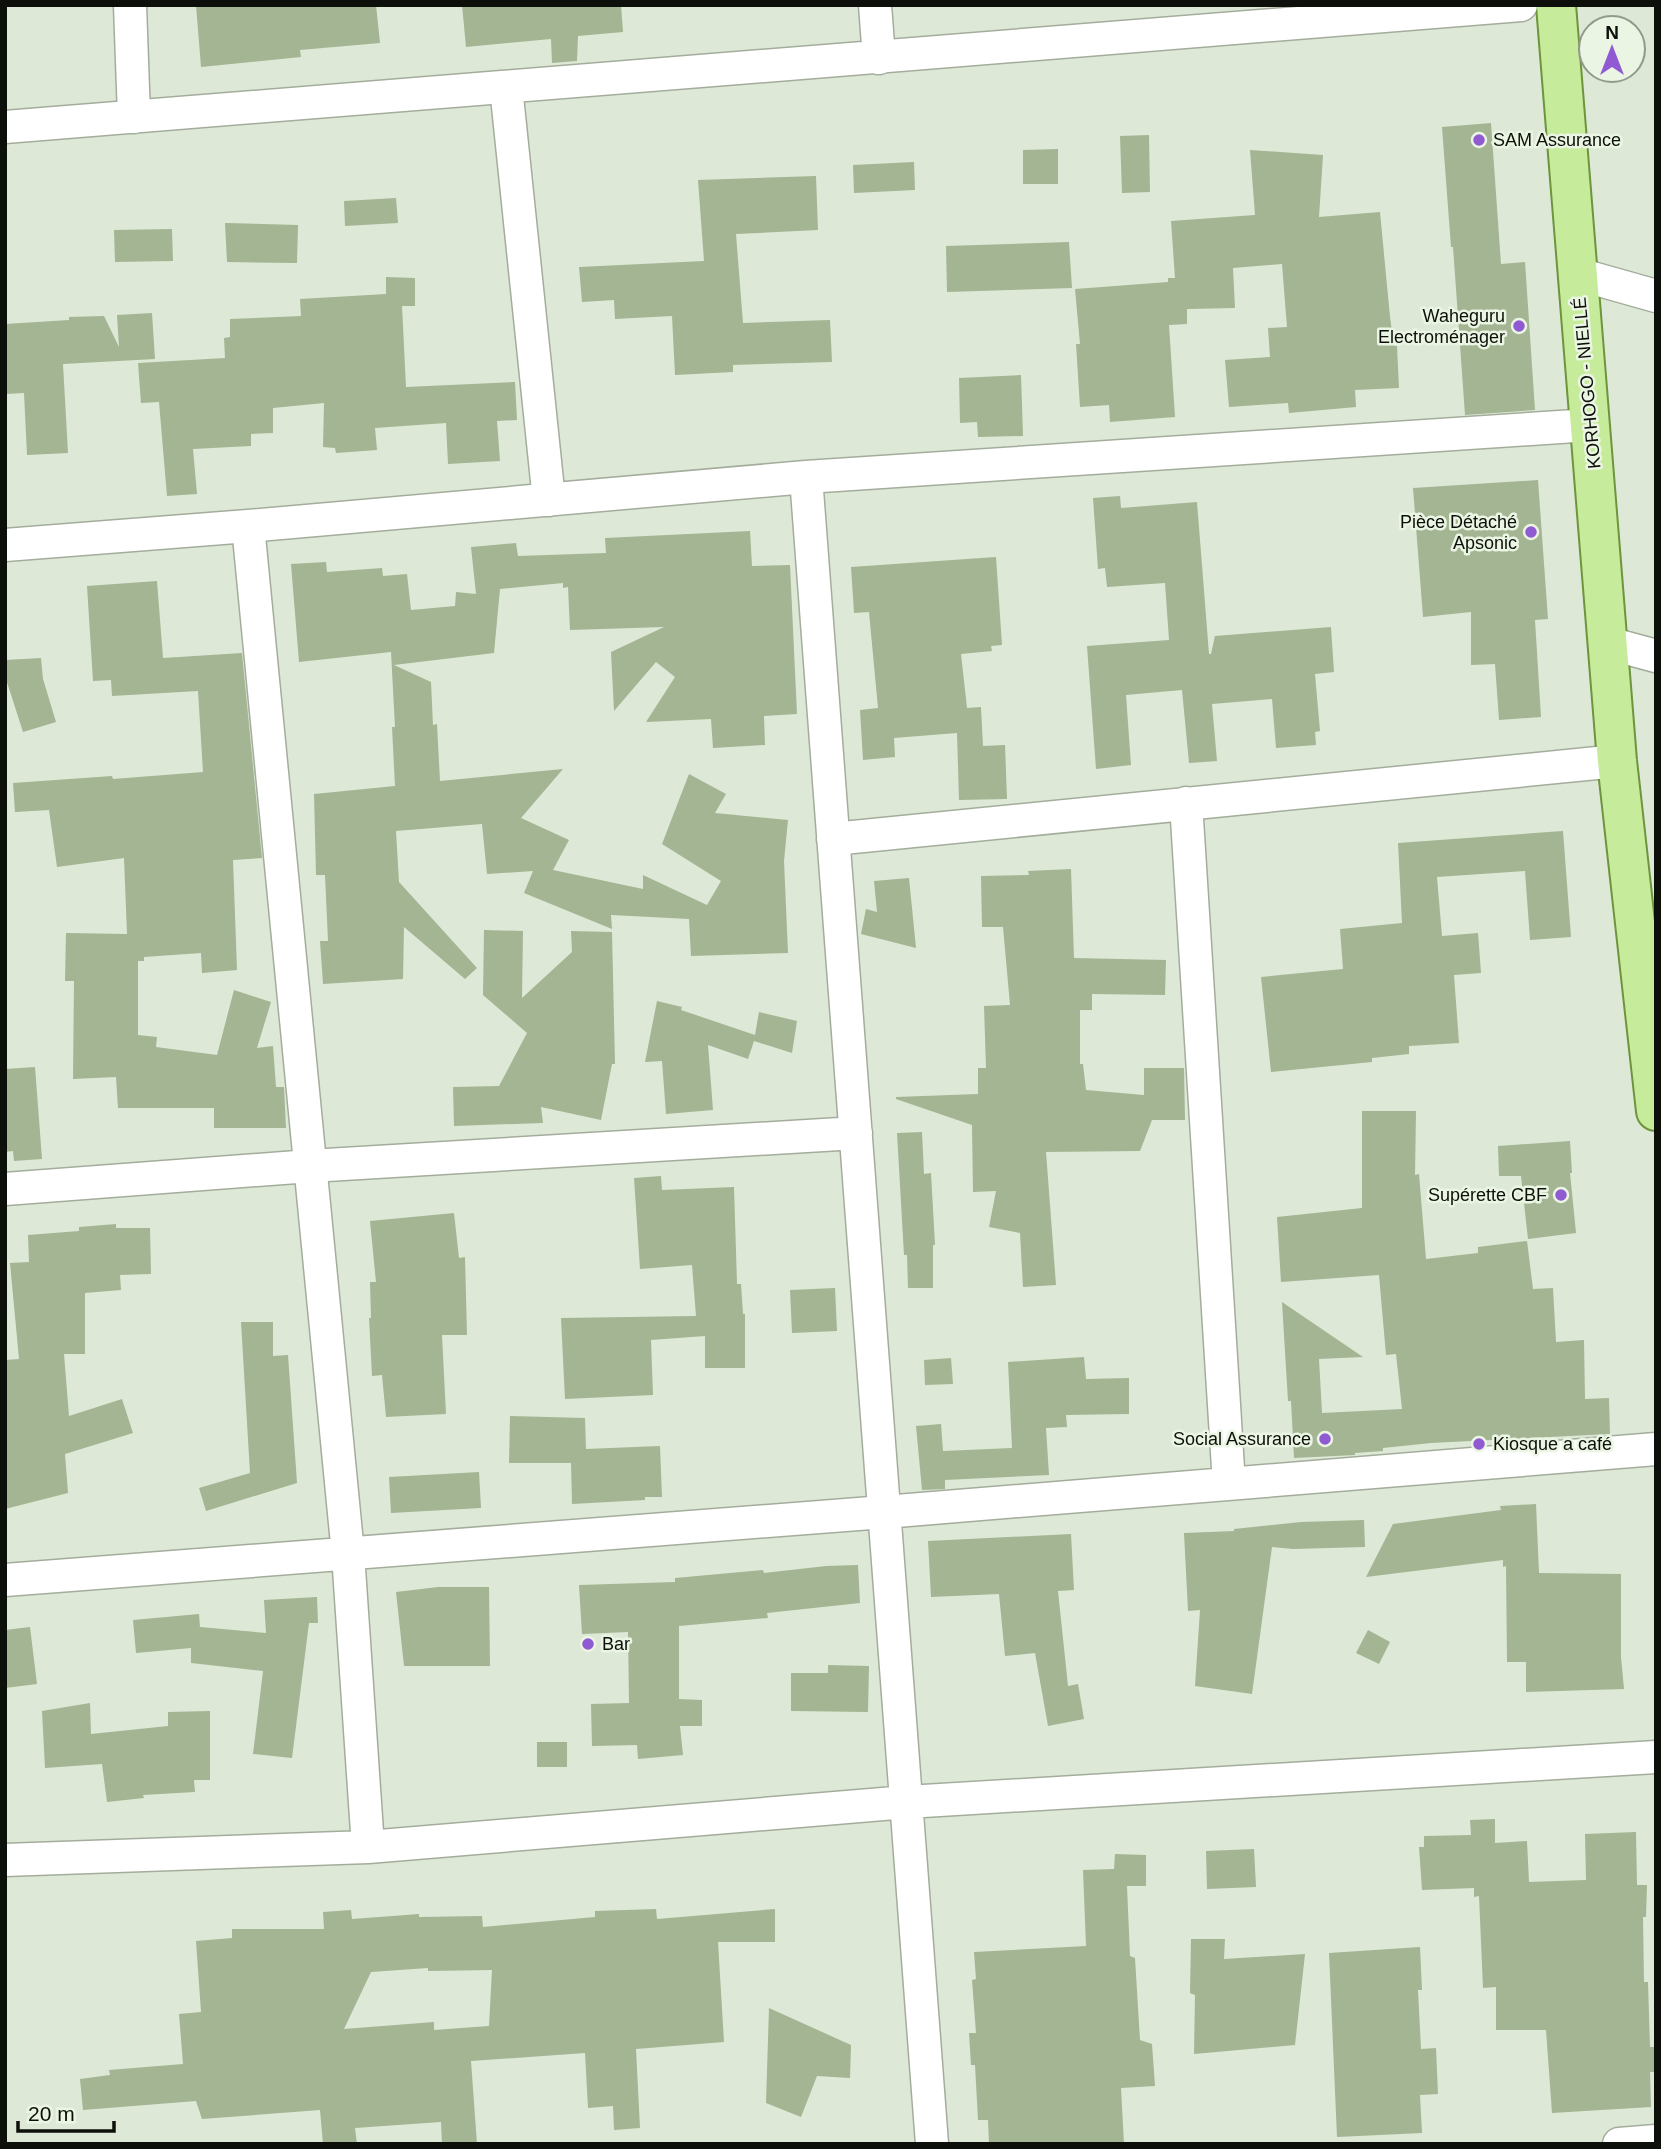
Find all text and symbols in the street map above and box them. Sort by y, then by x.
north arrow [1577,14,1647,84]
text: N [1605,22,1619,43]
place label: SAM Assurance [1493,130,1621,150]
marker: SAM Assurance [1471,132,1487,148]
street label: KORHOGO - NIELLÉ [1570,296,1604,470]
place label: Waheguru Electroménager [1378,306,1505,347]
marker: Waheguru Electroménager [1511,318,1527,334]
place label: Pièce Détaché Apsonic [1400,512,1517,553]
marker: Pièce Détaché Apsonic [1523,524,1539,540]
place label: Supérette CBF [1428,1185,1547,1205]
marker: Supérette CBF [1553,1187,1569,1203]
place label: Social Assurance [1173,1429,1311,1449]
marker: Social Assurance [1317,1431,1333,1447]
place label: Kiosque a café [1493,1434,1612,1454]
marker: Kiosque a café [1471,1436,1487,1452]
place label: Bar [602,1634,630,1654]
marker: Bar [580,1636,596,1652]
scale bar [18,2090,114,2134]
text: 20 m [28,2102,75,2125]

